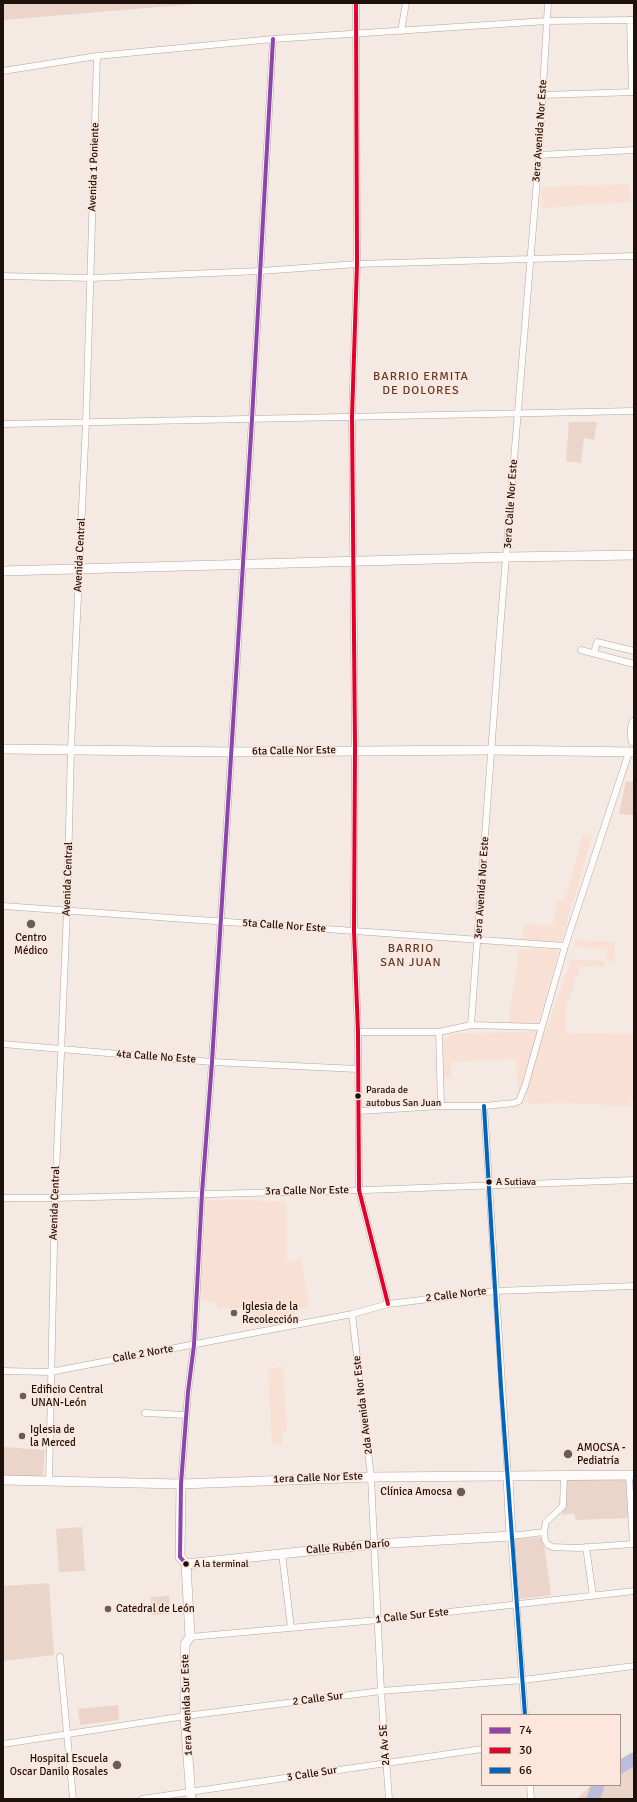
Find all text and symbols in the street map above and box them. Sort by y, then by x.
street label: 3era Avenida Nor Este [530,79,550,183]
street label: Avenida 1 Poniente [86,122,102,212]
district label: BARRIO ERMITA DE DOLORES [373,370,469,398]
street label: 3era Calle Nor Este [501,459,521,549]
street label: Avenida Central [71,517,89,593]
street label: 6ta Calle Nor Este [252,744,336,758]
street label: 3era Avenida Nor Este [472,836,492,940]
street label: Avenida Central [60,842,76,916]
street label: 5ta Calle Nor Este [242,916,326,936]
marker: Centro Médico [25,918,37,930]
place label: Centro Médico [14,931,48,957]
district label: BARRIO SAN JUAN [380,942,442,970]
street label: 4ta Calle No Este [116,1048,196,1066]
place label: Parada de autobus San Juan [366,1084,441,1108]
marker: Parada de autobus San Juan [353,1091,363,1101]
street label: Avenida Central [47,1166,63,1240]
place label: A Sutiava [496,1176,536,1188]
marker: A Sutiava [484,1177,494,1187]
street label: 3ra Calle Nor Este [265,1184,349,1198]
street label: 2 Calle Norte [425,1285,487,1305]
place label: Iglesia de la Recolección [242,1300,299,1326]
marker: Iglesia de la Recolección [229,1308,239,1318]
street label: Calle 2 Norte [112,1342,174,1366]
street label: 2da Avenida Nor Este [350,1355,376,1455]
place label: Edificio Central UNAN-León [31,1383,103,1409]
marker: Edificio Central UNAN-León [18,1391,28,1401]
place label: Iglesia de la Merced [30,1423,76,1449]
marker: Iglesia de la Merced [17,1431,27,1441]
place label: AMOCSA - Pediatría [577,1441,626,1467]
marker: AMOCSA - Pediatría [562,1448,574,1460]
street label: 1era Calle Nor Este [273,1470,363,1486]
place label: Clínica Amocsa [380,1485,452,1499]
marker: Clínica Amocsa [455,1486,467,1498]
street label: Calle Rubén Darío [306,1537,390,1557]
place label: A la terminal [194,1558,249,1570]
marker: A la terminal [181,1559,191,1569]
place label: Catedral de León [116,1602,195,1616]
marker: Catedral de León [103,1604,113,1614]
street label: 1 Calle Sur Este [375,1606,449,1626]
street label: 1era Avenida Sur Este [179,1654,195,1756]
street label: 2 Calle Sur [292,1689,344,1709]
legend [481,1714,621,1786]
text: 74 [519,1723,532,1738]
street label: 2A Av SE [377,1724,393,1766]
text: 30 [519,1743,532,1758]
place label: Hospital Escuela Oscar Danilo Rosales [10,1752,108,1778]
marker: Hospital Escuela Oscar Danilo Rosales [111,1759,123,1771]
text: 66 [519,1763,532,1778]
street label: 3 Calle Sur [286,1764,338,1784]

